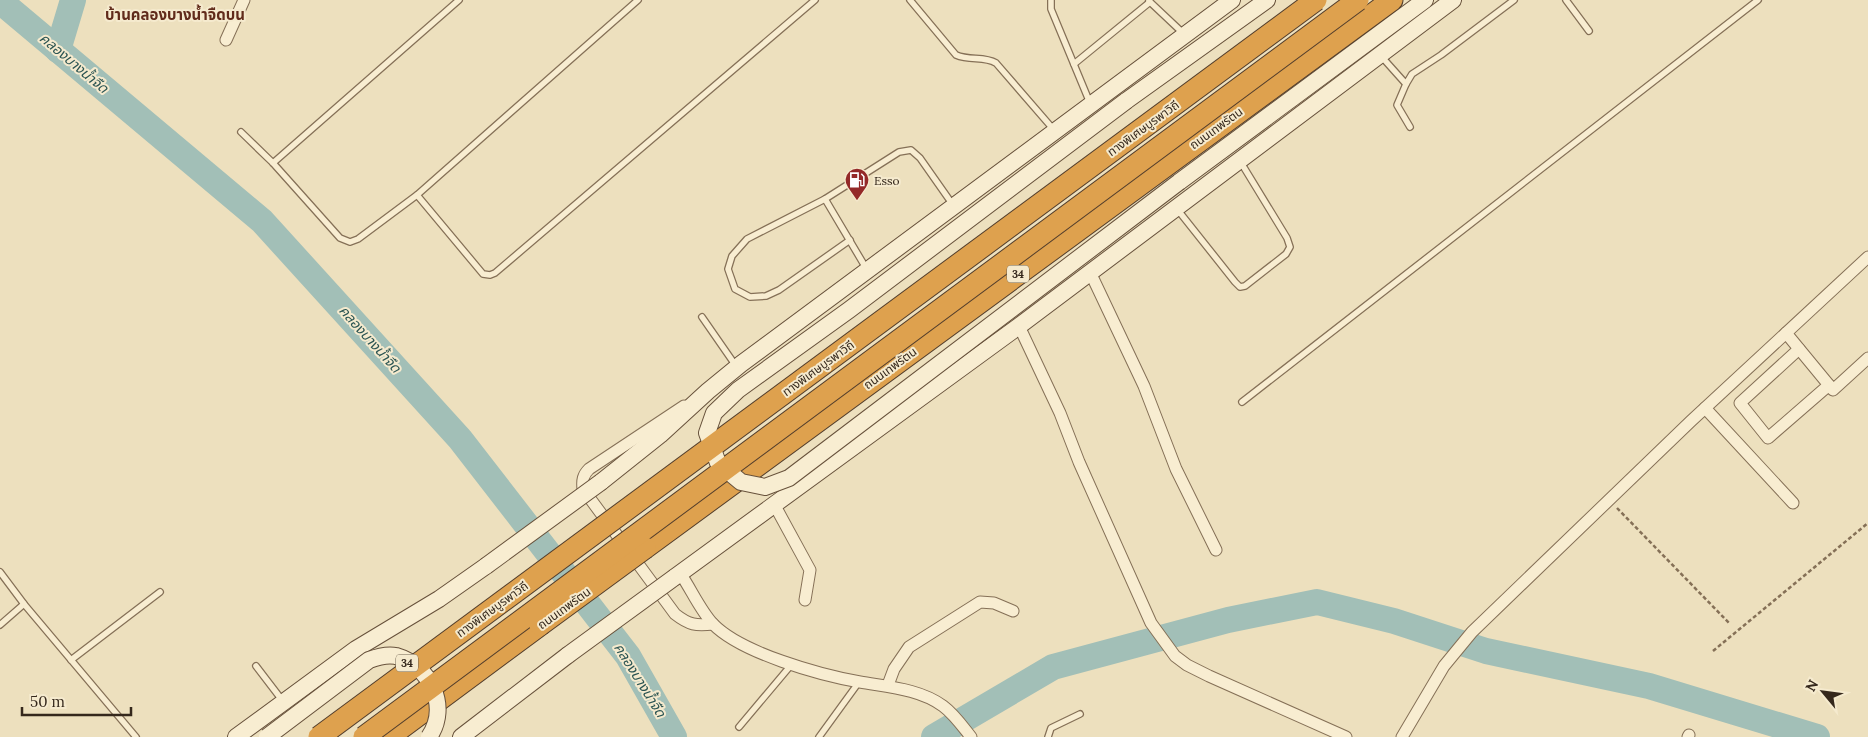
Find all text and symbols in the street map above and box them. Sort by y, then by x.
district label: บ้านคลองบางน้ำจืดบน [105,4,245,24]
water label: คลองบางน้ำจืด [36,28,113,97]
street label: ทางพิเศษบูรพาวิถี [1104,97,1182,159]
street label: ถนนเทพรัตน [1187,104,1245,152]
fuel station icon: Esso [844,167,870,201]
place label: Esso [874,173,900,188]
road number: 34 [1007,266,1029,282]
water label: คลองบางน้ำจืด [335,301,406,377]
street label: ทางพิเศษบูรพาวิถี [779,337,857,399]
street label: ถนนเทพรัตน [861,344,919,392]
street label: ทางพิเศษบูรพาวิถี [453,578,531,640]
street label: ถนนเทพรัตน [535,584,593,632]
water label: คลองบางน้ำจืด [610,639,671,721]
road number: 34 [396,654,418,671]
north arrow [1798,667,1848,717]
text: N [1801,676,1822,695]
scale bar [22,684,131,716]
text: 50 m [30,692,65,711]

